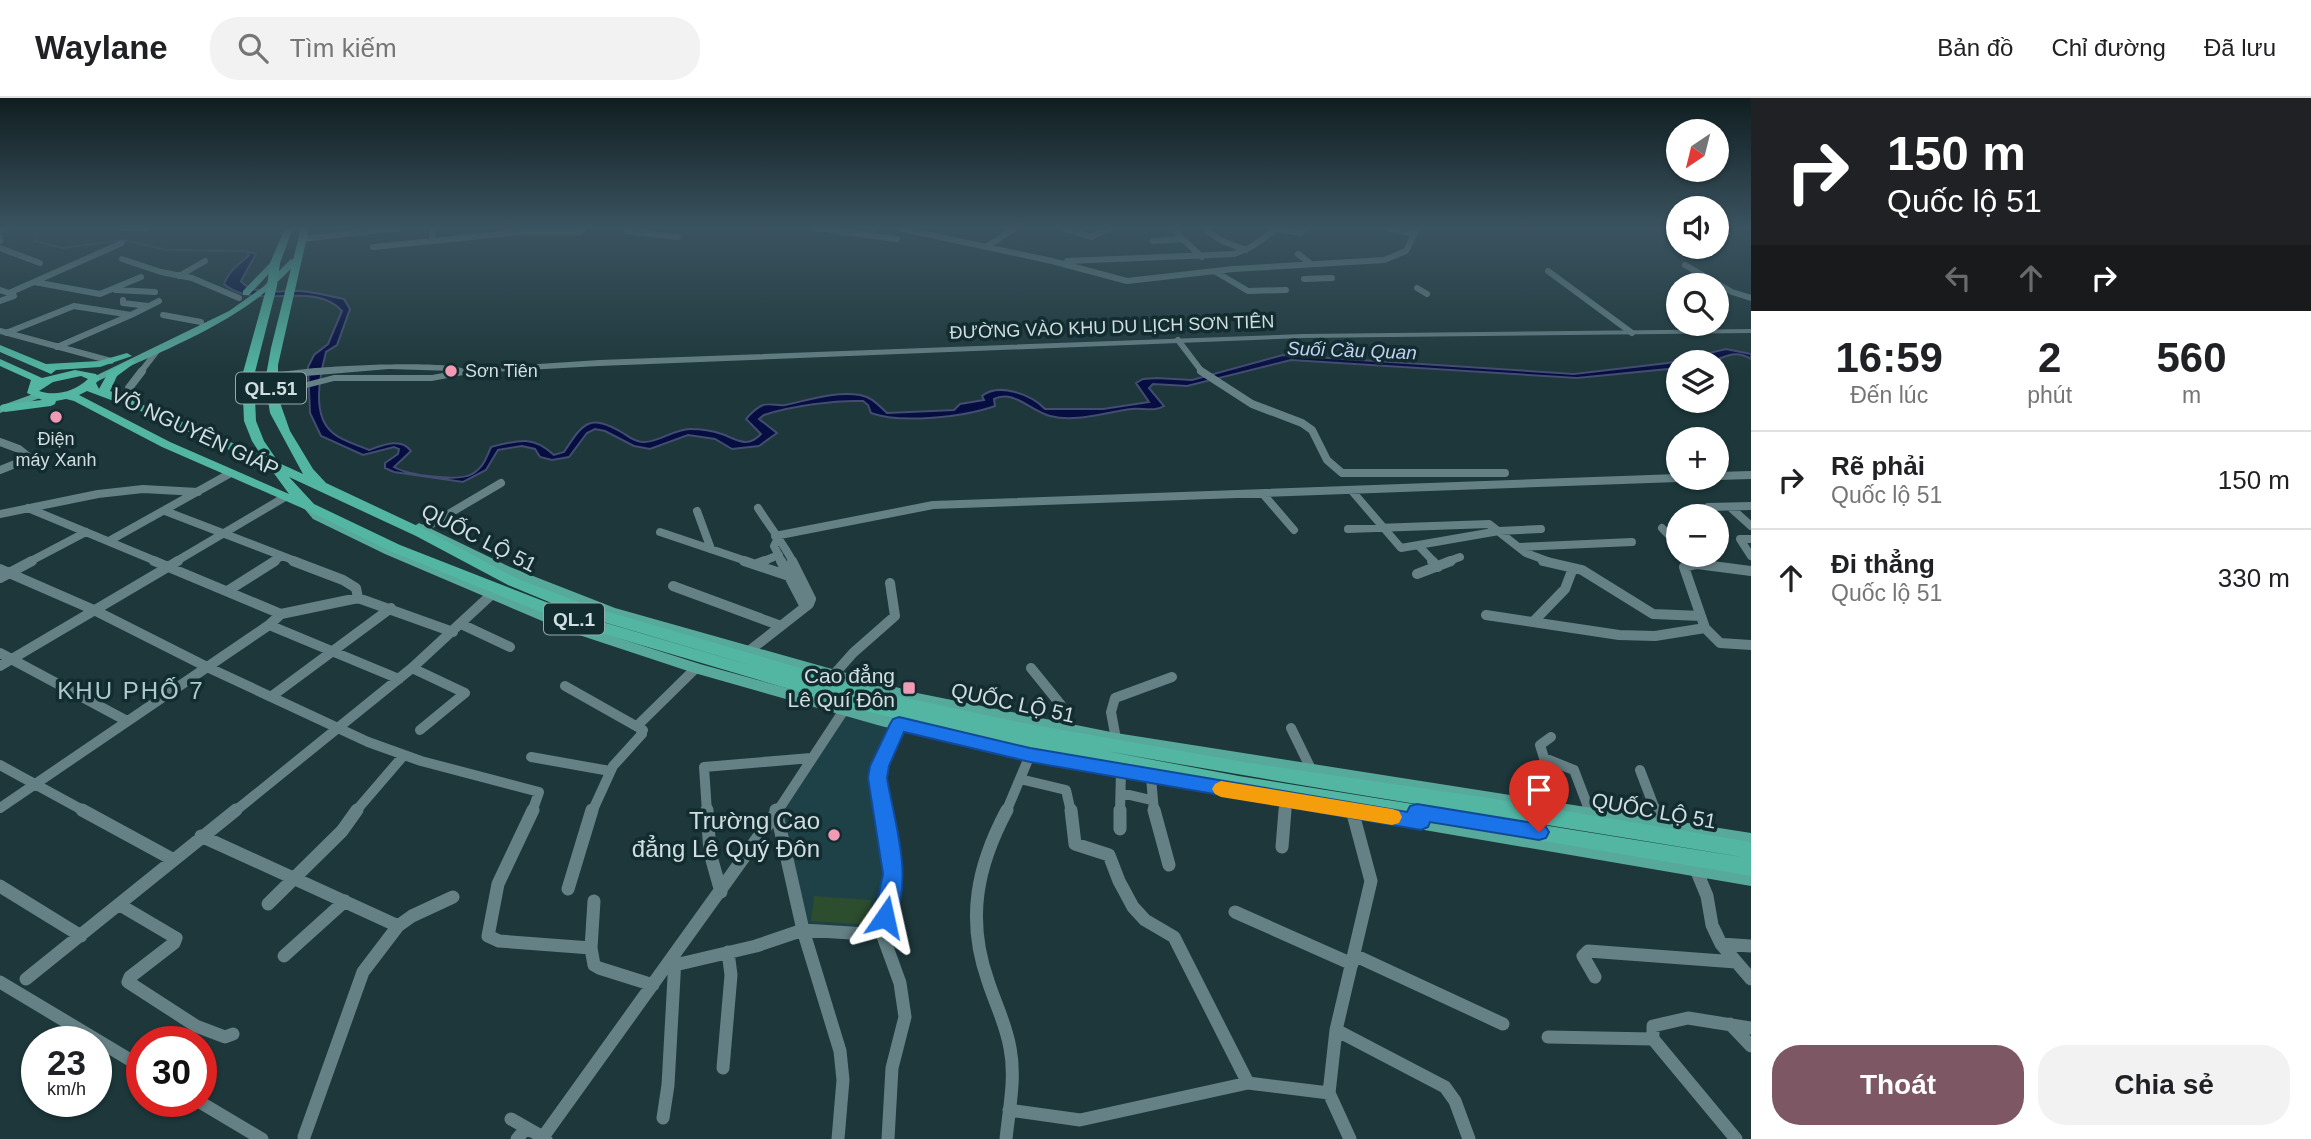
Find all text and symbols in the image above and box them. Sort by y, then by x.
search box [210,17,700,80]
text: Waylane [35,29,168,66]
icon: search [234,29,272,67]
text: Tìm kiếm [290,33,397,63]
text: Bản đồ [1937,34,2013,61]
text: Chỉ đường [2051,34,2166,61]
text: Đã lưu [2204,34,2276,61]
north arrow [1666,119,1729,182]
map controls [1666,119,1729,567]
icon: right [1772,126,1863,217]
text: 150 m [1887,126,2026,180]
text: Quốc lộ 51 [1887,183,2042,219]
button: sound [1666,196,1729,259]
icon: left [1939,259,1977,297]
icon: ahead [2012,259,2050,297]
icon: right [2085,259,2123,297]
button: search [1666,273,1729,336]
street label: ĐƯỜNG VÀO KHU DU LỊCH SƠN TIÊN [949,310,1275,343]
text: 16:59 [1835,334,1943,381]
text: 2 [2038,334,2061,381]
text: 560 [2156,334,2227,381]
water label: Suối Cầu Quan [1287,338,1417,363]
button: layers [1666,350,1729,413]
place label: Sơn Tiên [465,361,538,381]
marker: Sơn Tiên [443,363,459,379]
road number: QL.51 [236,372,306,404]
text: Đến lúc [1850,382,1928,408]
text: phút [2027,382,2072,408]
text: m [2182,382,2201,408]
street label: VÕ NGUYÊN GIÁP [108,383,283,480]
marker: Điện máy Xanh [48,409,64,425]
button: + [1666,427,1729,490]
place label: Điện máy Xanh [15,429,97,470]
text: Rẽ phải [1831,451,1925,481]
icon: right [1772,461,1810,499]
text: 150 m [2218,465,2290,495]
text: Quốc lộ 51 [1831,482,1942,508]
street label: QUỐC LỘ 51 [418,499,541,576]
button: − [1666,504,1729,567]
text: Đi thẳng [1831,549,1935,579]
icon: ahead [1772,559,1810,597]
text: 330 m [2218,563,2290,593]
text: Quốc lộ 51 [1831,580,1942,606]
road number: QL.1 [544,604,604,634]
place label: Cao đẳng Lê Quí Đôn [788,664,895,711]
district label: KHU PHỐ 7 [57,677,205,704]
street label: QUỐC LỘ 51 [949,678,1077,727]
marker: Cao đẳng Lê Quí Đôn [901,680,917,696]
pin [1509,760,1569,832]
icon: arrive [1520,771,1558,809]
street label: QUỐC LỘ 51 [1590,788,1718,833]
place label: Trường Cao đẳng Lê Quý Đôn [632,807,820,862]
marker: Trường Cao đẳng Lê Quý Đôn [826,827,842,843]
position arrow [848,880,922,954]
speed limit sign: 30 [126,1026,217,1117]
text: 23 [47,1043,86,1082]
button: Thoát [1772,1045,2024,1125]
button: Chia sẻ [2038,1045,2290,1125]
text: km/h [47,1079,86,1099]

